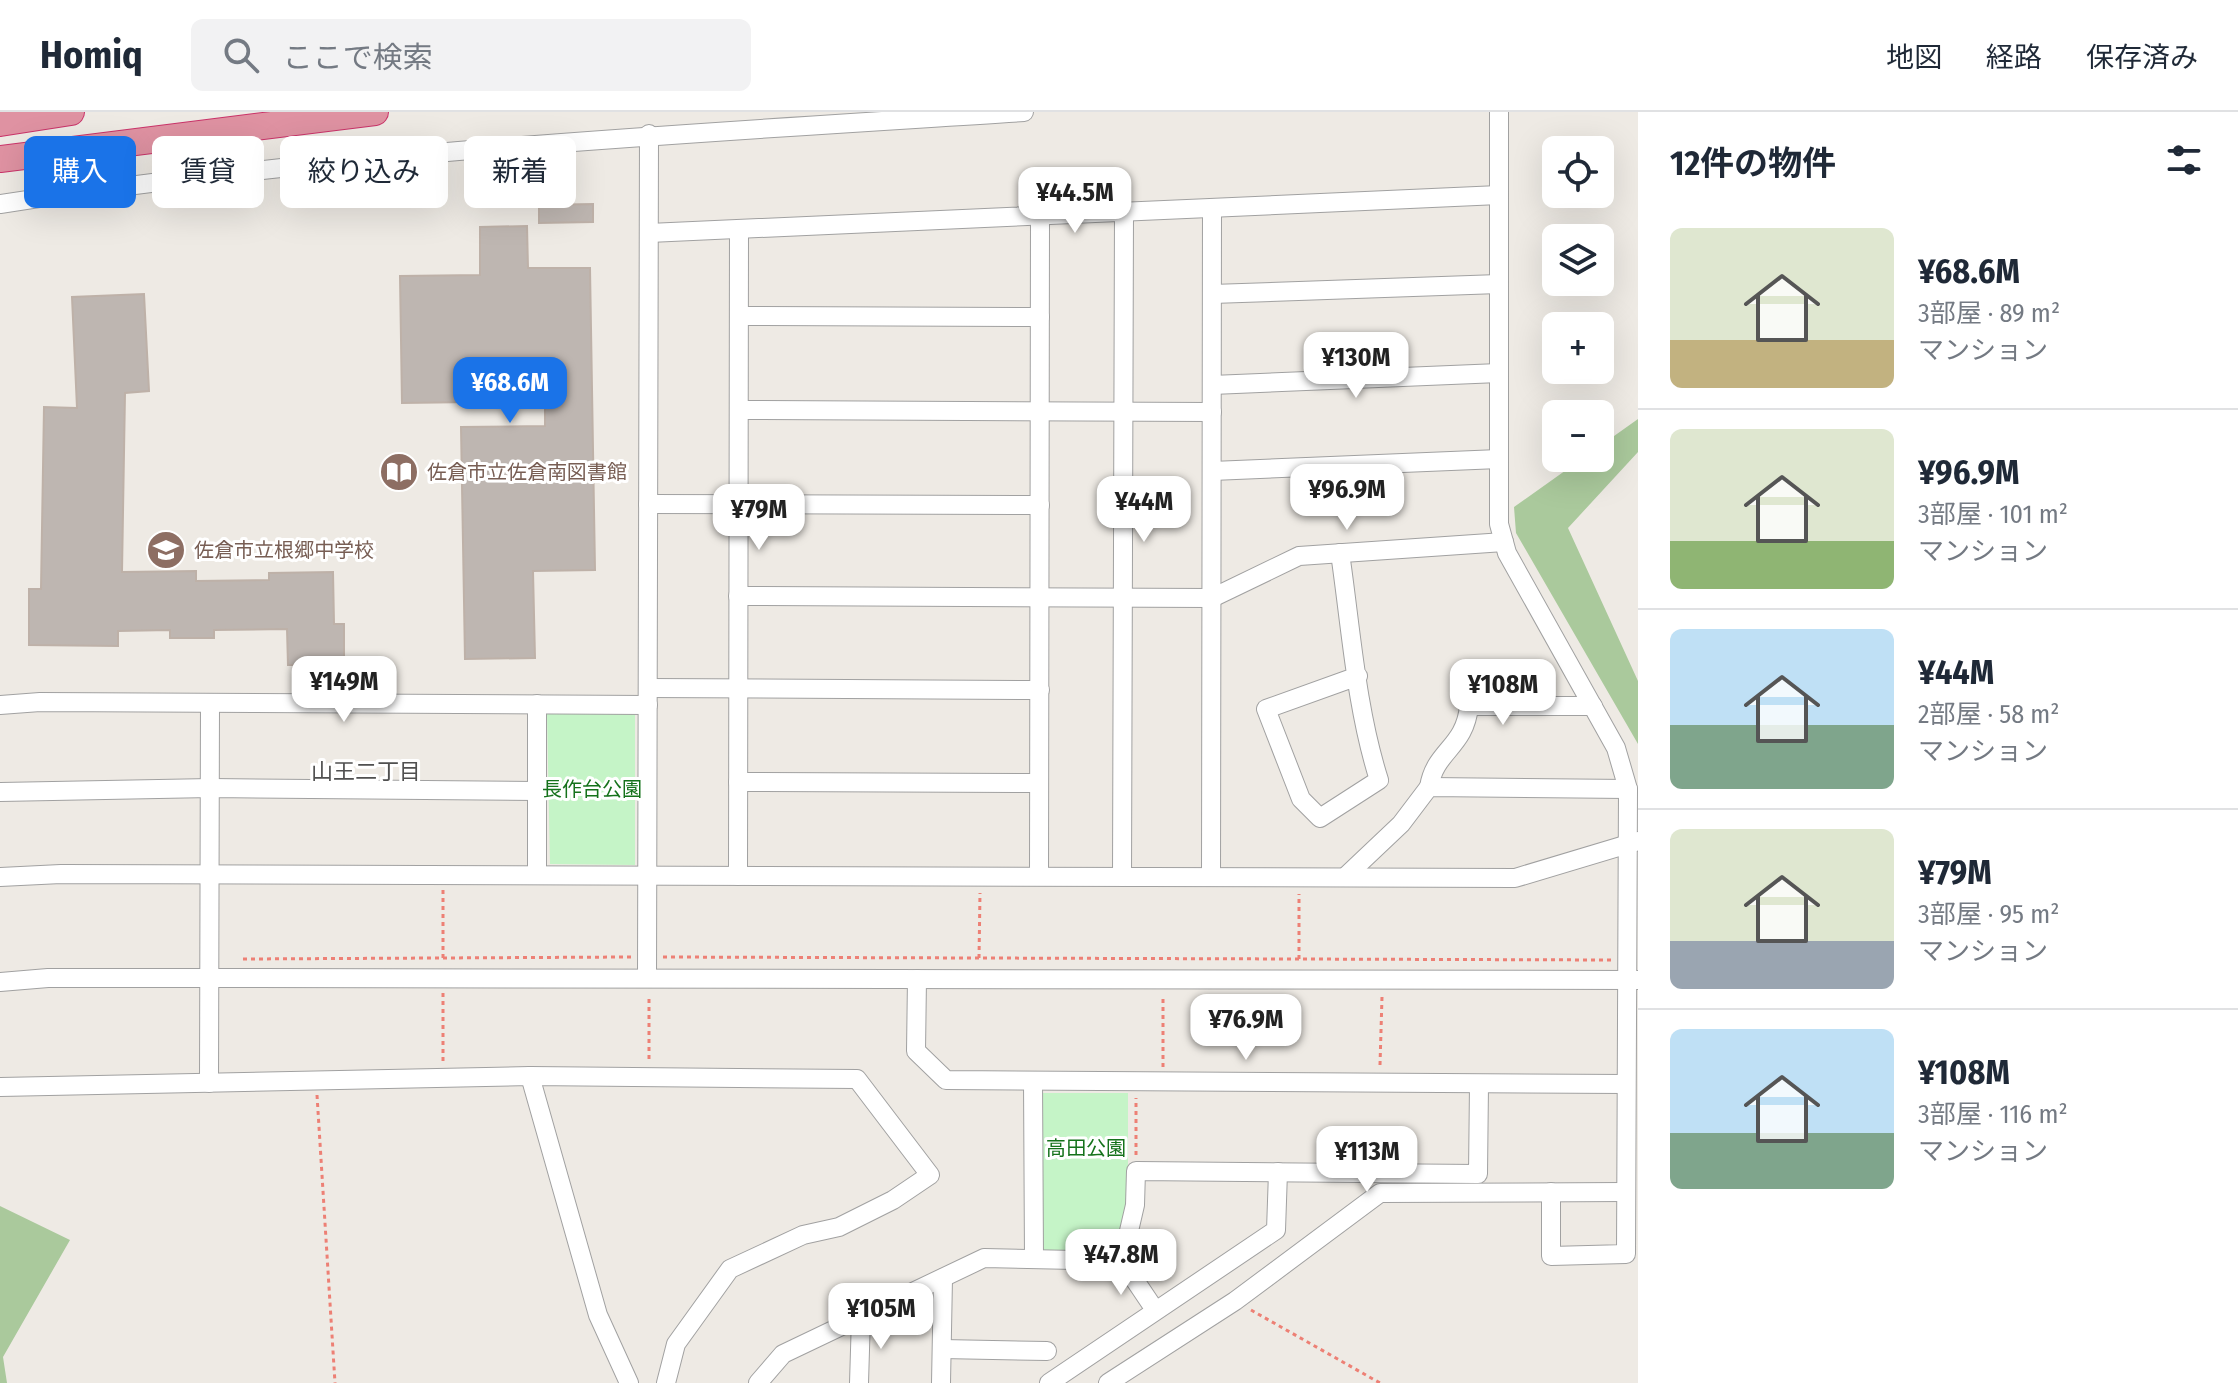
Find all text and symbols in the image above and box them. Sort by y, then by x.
search box [191,19,751,91]
text: Homiq [40,32,143,78]
icon: search [219,33,263,77]
text: ここで検索 [283,40,433,76]
text: 地図 [1886,41,1942,74]
text: 経路 [1986,41,2042,74]
text: 保存済み [2086,41,2198,74]
chip: 購入 [24,136,136,208]
chip: 賃貸 [152,136,264,208]
chip: 絞り込み [280,136,448,208]
chip: 新着 [464,136,576,208]
map controls [1542,136,1614,472]
button: locate [1542,136,1614,208]
icon: filters [2162,138,2206,182]
text: 12件の物件 [1670,143,1836,184]
pin: ¥44.5M [1010,167,1140,235]
text: ¥44.5M [1036,177,1114,208]
button: layers [1542,224,1614,296]
text: ¥68.6M [1918,251,2020,292]
icon: home [1734,260,1830,356]
text: 3部屋 · 89 m² [1918,298,2060,329]
button: + [1542,312,1614,384]
pin: ¥130M [1300,332,1412,400]
text: マンション [1918,335,2048,366]
text: ¥130M [1322,342,1390,373]
pin: ¥68.6M [445,357,575,425]
text: ¥68.6M [471,367,549,398]
button: − [1542,400,1614,472]
library icon: 佐倉市立佐倉南図書館 [378,451,420,493]
text: ¥96.9M [1918,452,2020,493]
place label: 佐倉市立佐倉南図書館 [427,460,627,484]
icon: home [1734,461,1830,557]
pin: ¥96.9M [1282,464,1412,532]
text: ¥96.9M [1308,474,1386,505]
pin: ¥44M [1097,476,1191,544]
pin: ¥79M [712,484,806,552]
text: ¥44M [1115,486,1173,517]
text: ¥79M [731,494,787,525]
text: 3部屋 · 101 m² [1918,499,2068,530]
school or university icon: 佐倉市立根郷中学校 [145,529,187,571]
text: マンション [1918,536,2048,567]
place label: 佐倉市立根郷中学校 [194,538,374,562]
text: ¥44M [1918,652,1994,693]
pin: ¥149M [288,656,400,724]
pin: ¥108M [1447,659,1559,727]
icon: home [1734,661,1830,757]
text: ¥149M [310,666,378,697]
text: ¥108M [1468,669,1538,700]
text: 2部屋 · 58 m² [1918,699,2060,730]
text: マンション [1918,736,2048,767]
district label: 山王二丁目 [311,758,421,785]
park label: 長作台公園 [542,777,642,801]
text: ¥79M [1918,852,1992,893]
icon: home [1734,861,1830,957]
text: 3部屋 · 95 m² [1918,899,2059,930]
text: マンション [1918,936,2048,967]
pin: ¥76.9M [1181,994,1311,1062]
text: ¥76.9M [1208,1004,1284,1035]
text: ¥108M [1918,1052,2010,1093]
icon: home [1734,1061,1830,1157]
text: 3部屋 · 116 m² [1918,1099,2068,1130]
pin: ¥113M [1311,1126,1423,1194]
park label: 高田公園 [1046,1136,1126,1160]
text: ¥113M [1334,1136,1400,1167]
text: マンション [1918,1136,2048,1167]
pin: ¥47.8M [1056,1229,1186,1297]
text: ¥47.8M [1083,1239,1159,1270]
pin: ¥105M [825,1283,937,1351]
text: ¥105M [846,1293,916,1324]

